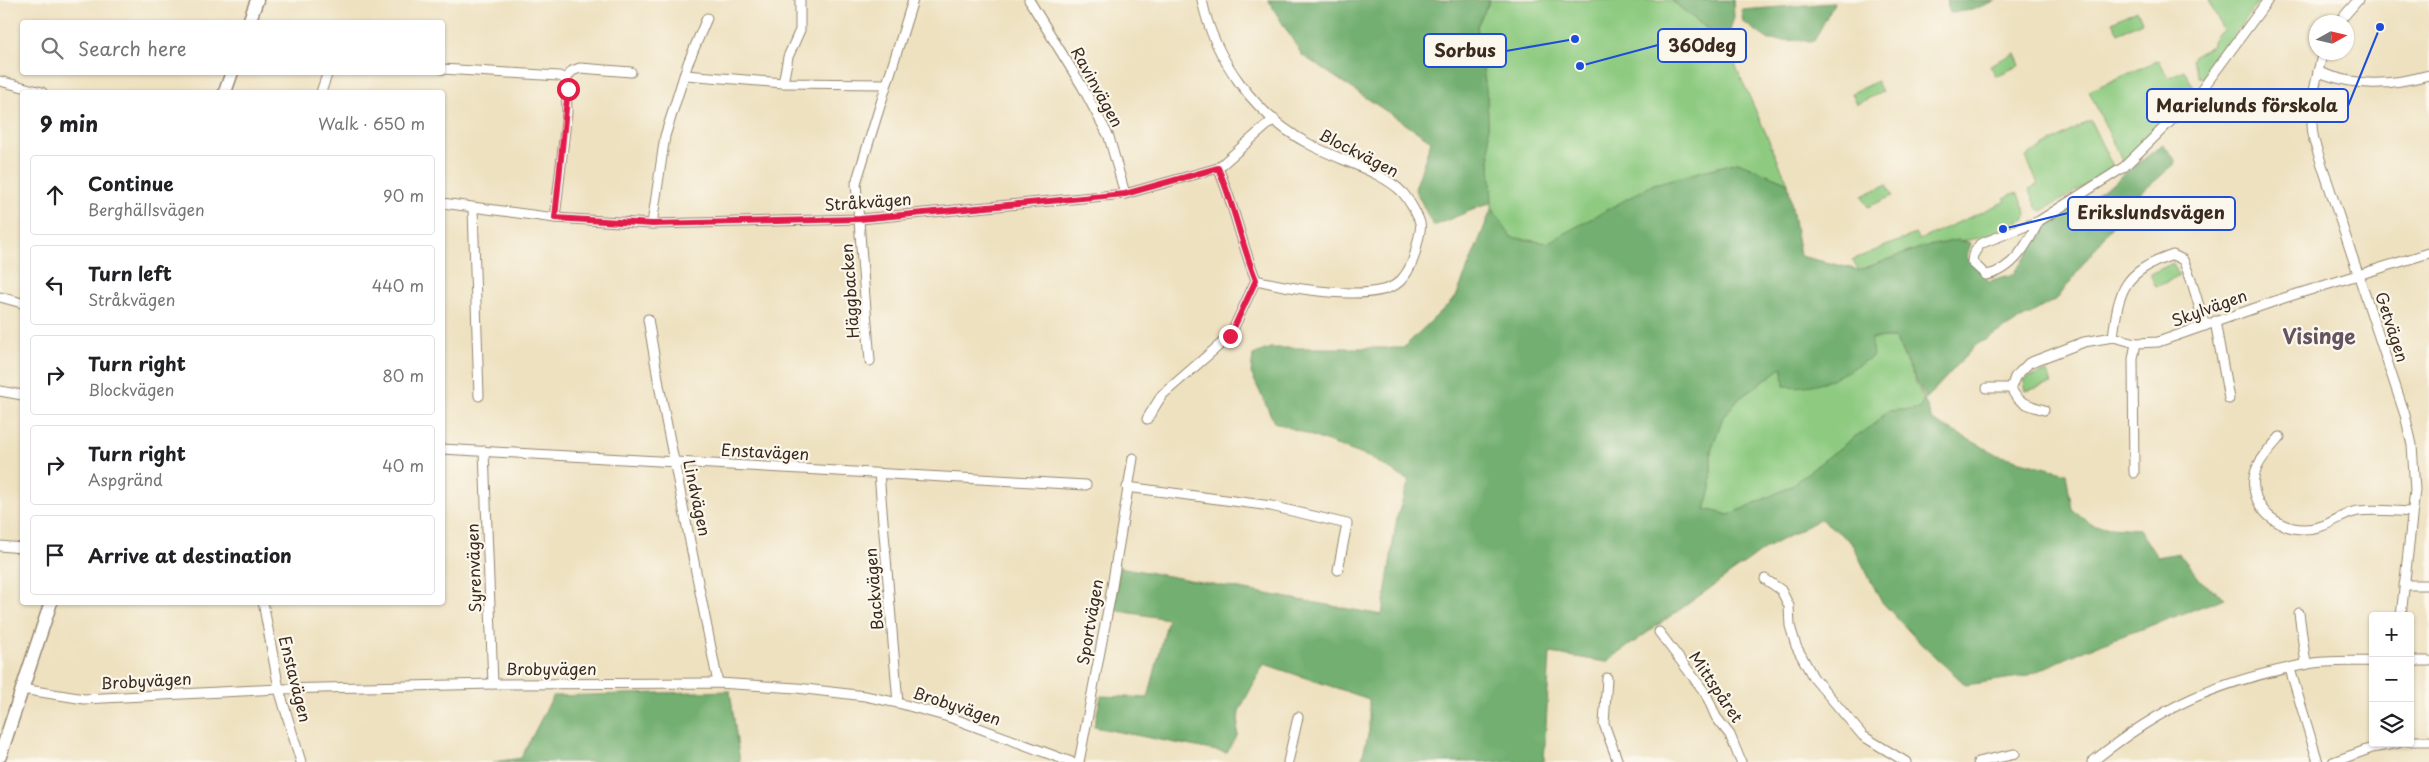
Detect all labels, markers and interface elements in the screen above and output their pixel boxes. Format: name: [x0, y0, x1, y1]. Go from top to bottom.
north arrow: [2309, 15, 2354, 60]
search box: [20, 20, 445, 75]
callout: 360deg: [1658, 29, 1746, 62]
text: 360deg: [1668, 31, 1736, 58]
icon: search: [38, 34, 66, 62]
text: Search here: [78, 34, 187, 62]
callout: Sorbus: [1424, 34, 1506, 67]
text: Sorbus: [1434, 36, 1496, 63]
street label: Ravinvägen: [1066, 42, 1130, 131]
route start: [557, 78, 580, 101]
callout: Marielunds förskola: [2147, 89, 2348, 122]
text: Marielunds förskola: [2156, 91, 2338, 118]
text: 9 min: [40, 107, 98, 139]
text: Walk · 650 m: [318, 111, 425, 135]
street label: Blockvägen: [1315, 122, 1403, 182]
text: Continue: [88, 169, 174, 197]
icon: ahead: [41, 181, 69, 209]
text: 90 m: [383, 183, 424, 207]
street label: Stråkvägen: [824, 186, 912, 216]
text: Berghällsvägen: [88, 197, 205, 221]
callout: Erikslundsvägen: [2068, 197, 2235, 230]
text: Erikslundsvägen: [2077, 198, 2225, 225]
street label: Häggbacken: [834, 243, 864, 339]
text: Turn left: [88, 259, 172, 287]
icon: left: [41, 271, 69, 299]
text: 440 m: [372, 273, 424, 297]
street label: Skylvägen: [2167, 282, 2250, 332]
text: Stråkvägen: [88, 287, 175, 311]
street label: Getvägen: [2370, 288, 2416, 365]
district label: Visinge: [2282, 319, 2356, 351]
route end: [1219, 325, 1242, 348]
text: Turn right: [88, 349, 186, 377]
icon: right: [41, 361, 69, 389]
text: 80 m: [382, 363, 424, 387]
text: Blockvägen: [88, 377, 174, 401]
street label: Enstavägen: [720, 437, 810, 465]
text: Turn right: [88, 439, 186, 467]
icon: right: [41, 451, 69, 479]
text: 40 m: [382, 453, 424, 477]
street label: Lindvägen: [678, 457, 718, 538]
text: Aspgränd: [88, 467, 163, 491]
street label: Syrenvägen: [459, 523, 487, 613]
icon: arrive: [41, 541, 69, 569]
text: Arrive at destination: [88, 541, 292, 569]
street label: Backvägen: [857, 547, 889, 631]
street label: Sportvägen: [1070, 577, 1108, 667]
map controls: [2369, 612, 2414, 747]
button: +: [2369, 612, 2414, 657]
street label: Enstavägen: [274, 633, 318, 725]
street label: Mittspåret: [1684, 646, 1750, 727]
street label: Brobyvägen: [505, 656, 597, 680]
button: −: [2369, 657, 2414, 702]
street label: Brobyvägen: [100, 666, 192, 694]
street label: Brobyvägen: [910, 680, 1004, 731]
button: layers: [2369, 702, 2414, 747]

